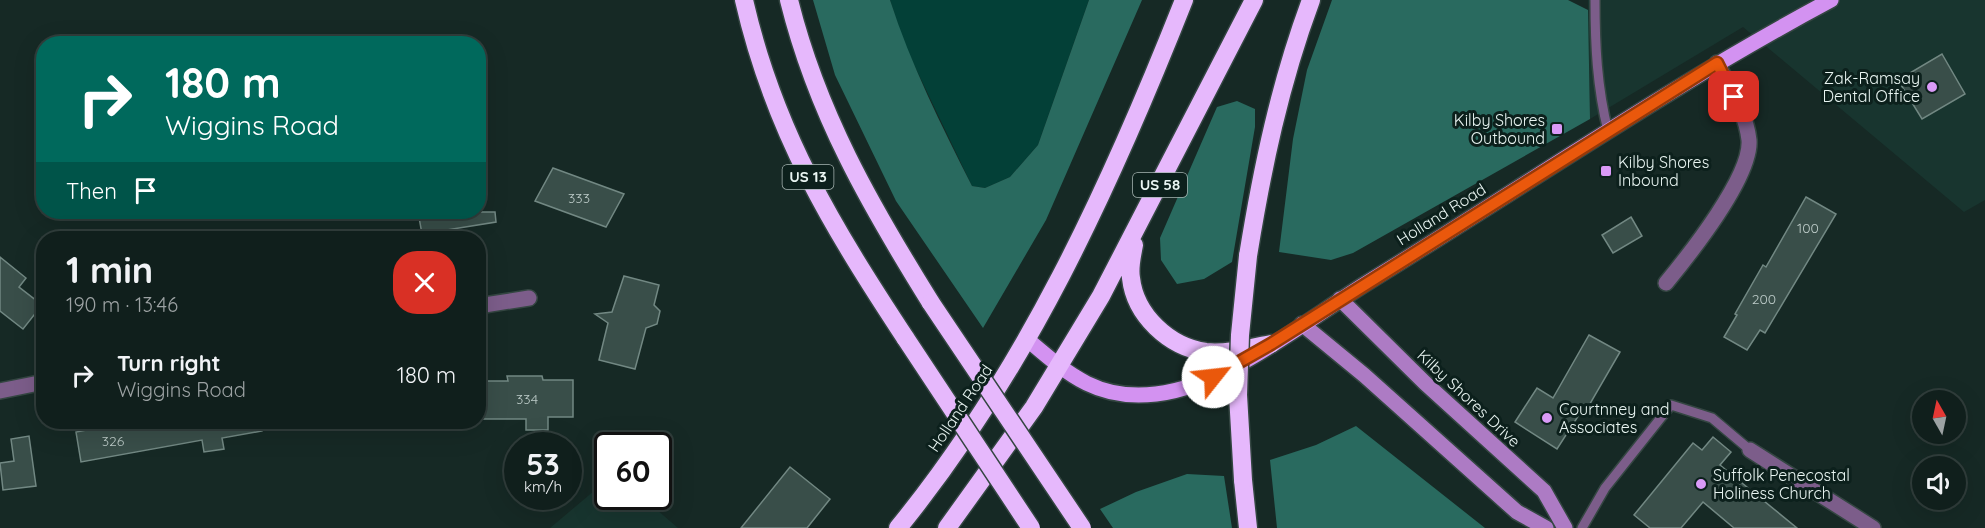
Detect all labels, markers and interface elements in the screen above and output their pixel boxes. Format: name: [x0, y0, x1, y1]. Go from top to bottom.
text: 180 m: [165, 56, 281, 109]
icon: right: [66, 60, 144, 138]
place label: Zak-Ramsay Dental Office: [1822, 68, 1920, 106]
pin: [1708, 71, 1759, 122]
icon: arrive: [1717, 80, 1750, 113]
marker: Zak-Ramsay Dental Office: [1925, 80, 1939, 94]
text: Wiggins Road: [165, 108, 339, 142]
place label: Kilby Shores Outbound: [1454, 110, 1545, 148]
marker: Kilby Shores Outbound: [1550, 122, 1564, 136]
place label: Kilby Shores Inbound: [1618, 152, 1709, 190]
marker: Kilby Shores Inbound: [1599, 164, 1613, 178]
road number: US 13: [782, 165, 834, 189]
road number: US 58: [1133, 173, 1187, 197]
icon: arrive: [129, 174, 162, 207]
text: Then: [66, 177, 117, 205]
street label: Holland Road: [1393, 179, 1489, 249]
house number: 333: [568, 189, 590, 207]
house number: 100: [1797, 219, 1819, 237]
text: 1 min: [66, 247, 153, 292]
button: close: [393, 251, 456, 314]
house number: 200: [1752, 290, 1776, 308]
text: 190 m · 13:46: [66, 292, 178, 317]
position arrow: [1181, 345, 1245, 409]
street label: Kilby Shores Drive: [1413, 345, 1525, 451]
text: Turn right: [117, 349, 221, 377]
icon: right: [66, 359, 99, 392]
street label: Holland Road: [923, 360, 997, 456]
text: 180 m: [397, 361, 456, 389]
text: Wiggins Road: [117, 377, 246, 402]
house number: 334: [516, 390, 538, 408]
north arrow: [1912, 390, 1966, 444]
map controls: [1912, 390, 1966, 510]
place label: Courtnney and Associates: [1559, 399, 1669, 437]
marker: Courtnney and Associates: [1540, 411, 1554, 425]
house number: 326: [102, 432, 125, 450]
speed limit sign: 60: [594, 432, 672, 510]
text: 53: [526, 445, 560, 483]
button: sound: [1912, 456, 1966, 510]
place label: Suffolk Penecostal Holiness Church: [1713, 465, 1850, 503]
text: km/h: [524, 477, 562, 496]
marker: Suffolk Penecostal Holiness Church: [1694, 477, 1708, 491]

